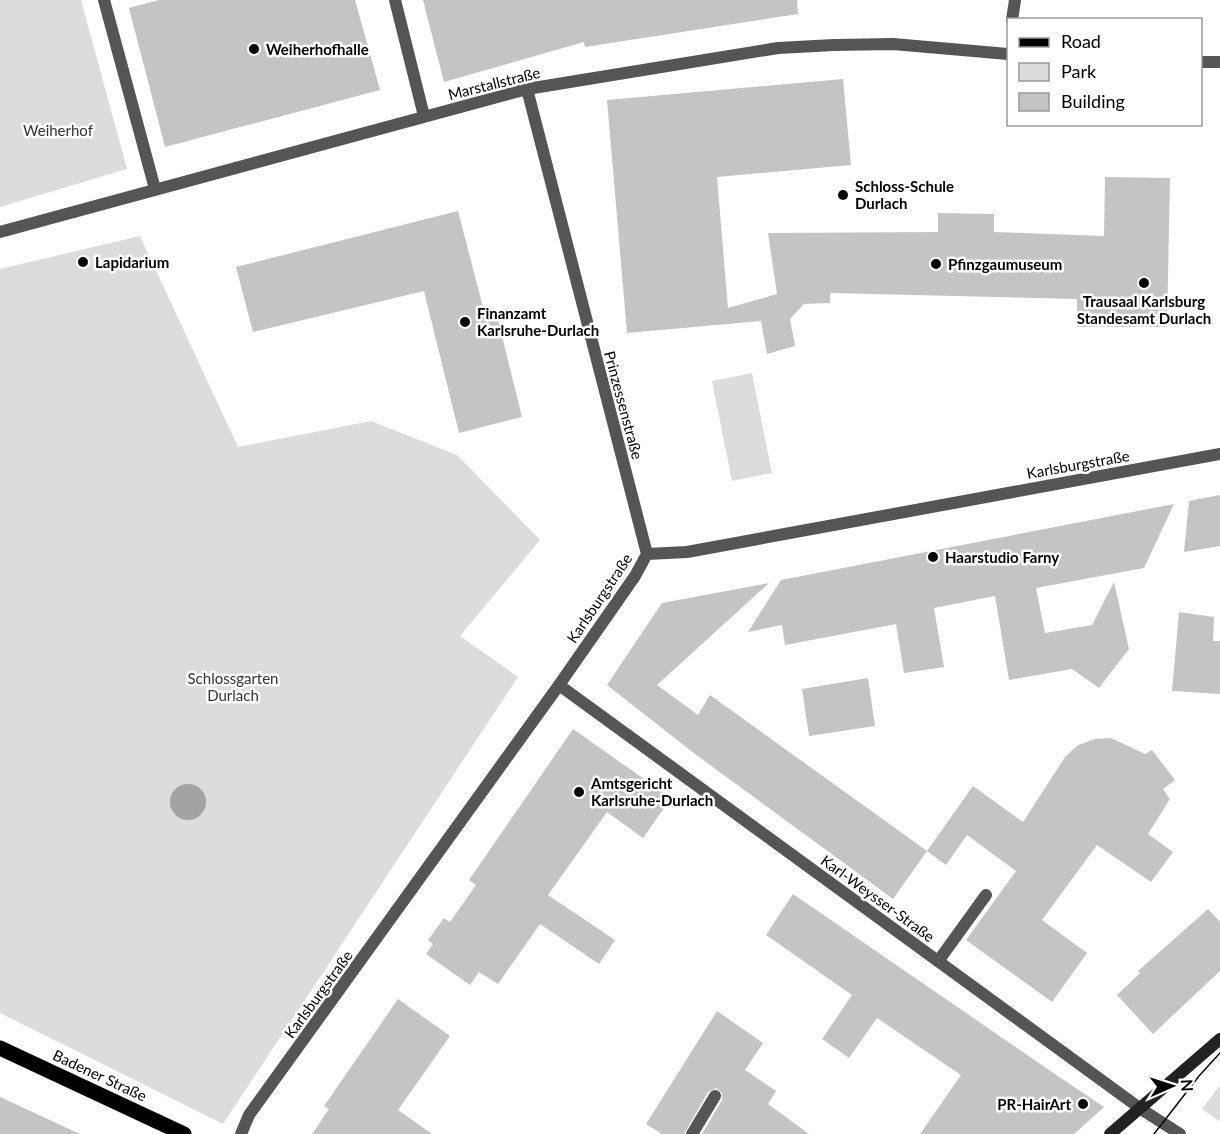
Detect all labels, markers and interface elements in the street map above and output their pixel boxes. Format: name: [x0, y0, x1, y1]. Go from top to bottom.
legend: [1007, 18, 1202, 126]
text: Road: [1061, 30, 1101, 52]
place label: Weiherhofhalle: [266, 40, 369, 58]
marker: Weiherhofhalle: [247, 42, 261, 56]
text: Park: [1061, 60, 1097, 82]
street label: Marstallstraße: [446, 63, 542, 103]
text: Building: [1061, 90, 1125, 112]
park label: Weiherhof: [23, 121, 94, 139]
place label: Schloss-Schule Durlach: [855, 177, 954, 212]
marker: Schloss-Schule Durlach: [836, 188, 850, 202]
place label: Lapidarium: [95, 253, 169, 271]
marker: Lapidarium: [76, 255, 90, 269]
place label: Pfinzgaumuseum: [948, 255, 1062, 273]
marker: Pfinzgaumuseum: [929, 257, 943, 271]
marker: Trausaal Karlsburg Standesamt Durlach: [1137, 276, 1151, 290]
place label: Trausaal Karlsburg Standesamt Durlach: [1077, 292, 1211, 327]
place label: Finanzamt Karlsruhe-Durlach: [477, 304, 599, 339]
marker: Finanzamt Karlsruhe-Durlach: [458, 315, 472, 329]
street label: Prinzessenstraße: [601, 349, 647, 461]
street label: Karlsburgstraße: [1025, 446, 1131, 482]
place label: Haarstudio Farny: [945, 548, 1059, 566]
street label: Karlsburgstraße: [562, 550, 636, 646]
marker: Haarstudio Farny: [926, 550, 940, 564]
park label: Schlossgarten Durlach: [188, 669, 278, 704]
place label: Amtsgericht Karlsruhe-Durlach: [590, 774, 713, 809]
marker: Amtsgericht Karlsruhe-Durlach: [572, 785, 586, 799]
street label: Karl-Weysser-Straße: [818, 851, 938, 945]
street label: Karlsburgstraße: [280, 947, 356, 1041]
street label: Badener Straße: [50, 1045, 150, 1105]
north arrow: [1142, 1056, 1202, 1116]
text: N: [1178, 1079, 1197, 1092]
place label: PR-HairArt: [997, 1095, 1071, 1113]
marker: PR-HairArt: [1076, 1097, 1090, 1111]

